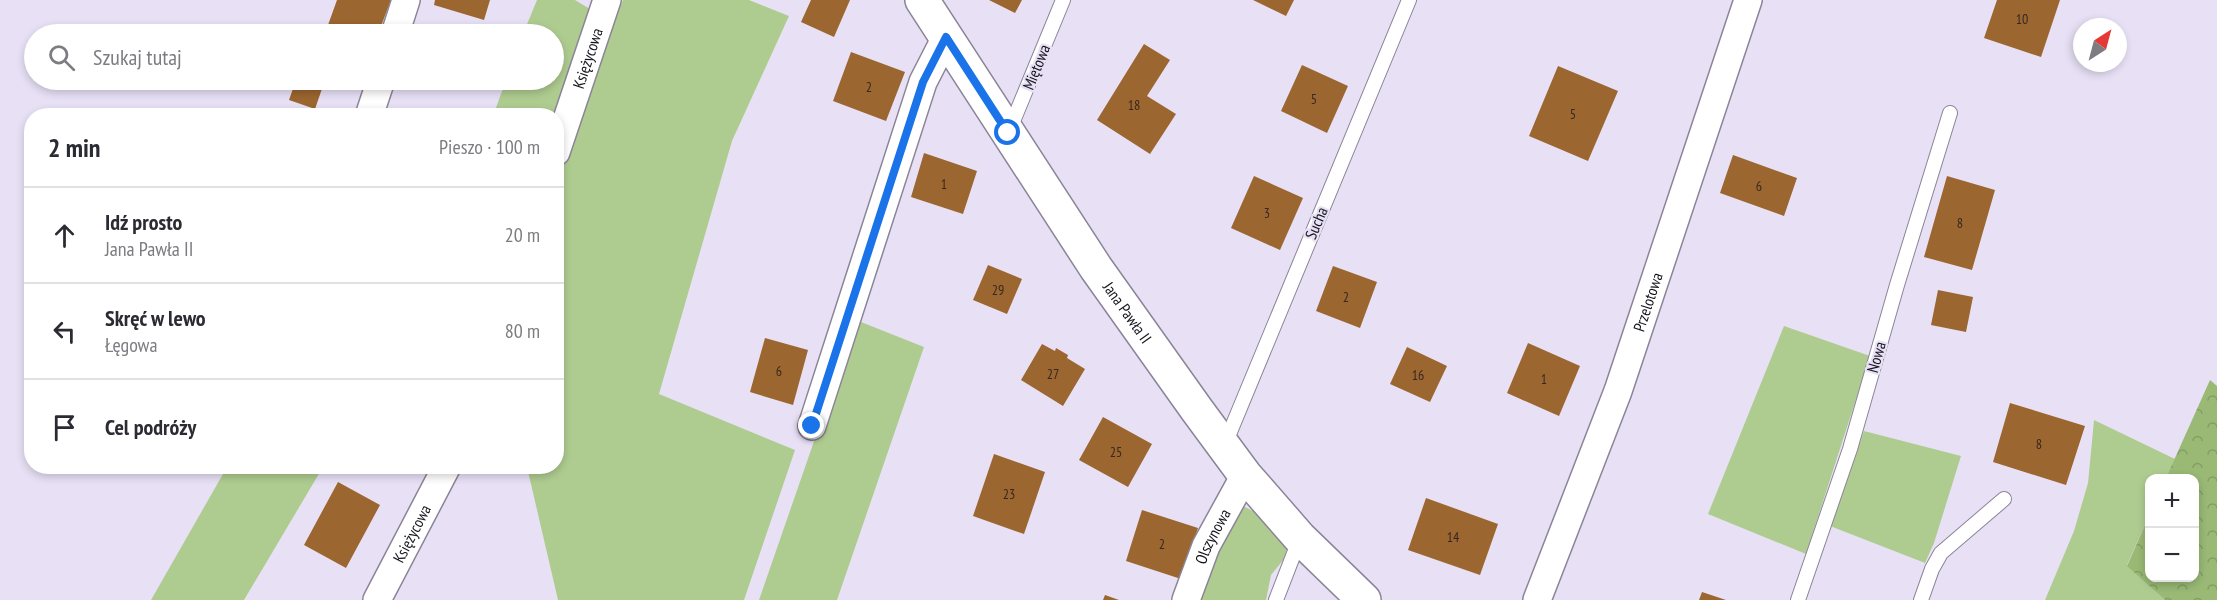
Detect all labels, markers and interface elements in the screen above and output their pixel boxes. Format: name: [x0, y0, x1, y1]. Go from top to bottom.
house number: 10: [2016, 10, 2028, 28]
north arrow: [2073, 18, 2127, 72]
search box: [24, 24, 564, 90]
street label: Księżycowa: [568, 25, 607, 91]
icon: search: [45, 41, 78, 74]
street label: Miętowa: [1018, 41, 1054, 93]
text: Szukaj tutaj: [93, 43, 182, 71]
house number: 2: [866, 78, 872, 96]
house number: 5: [1311, 90, 1317, 108]
house number: 18: [1128, 96, 1140, 114]
house number: 5: [1570, 105, 1576, 123]
route start: [994, 119, 1020, 145]
text: 2 min: [48, 131, 101, 164]
text: Pieszo · 100 m: [439, 134, 540, 160]
house number: 1: [941, 175, 947, 193]
house number: 6: [1756, 177, 1762, 195]
house number: 3: [1264, 204, 1270, 222]
street label: Sucha: [1300, 204, 1332, 242]
text: Idź prosto: [105, 208, 182, 236]
house number: 8: [1957, 214, 1963, 232]
icon: ahead: [48, 219, 81, 252]
text: 20 m: [505, 222, 540, 248]
text: Jana Pawła II: [105, 236, 193, 262]
street label: Przelotowa: [1629, 270, 1667, 334]
street label: Jana Pawła II: [1098, 277, 1156, 347]
house number: 29: [992, 281, 1004, 299]
house number: 2: [1343, 288, 1349, 306]
text: Skręć w lewo: [105, 304, 206, 332]
icon: left: [48, 315, 81, 348]
text: 80 m: [505, 318, 540, 344]
text: Łęgowa: [105, 332, 157, 358]
street label: Nowa: [1862, 339, 1890, 375]
house number: 6: [776, 362, 782, 380]
house number: 27: [1047, 365, 1059, 383]
house number: 16: [1412, 366, 1424, 384]
house number: 1: [1541, 370, 1547, 388]
icon: arrive: [48, 411, 81, 444]
route end: [798, 412, 824, 438]
text: Cel podróży: [105, 413, 196, 441]
house number: 8: [2036, 435, 2042, 453]
house number: 25: [1110, 443, 1122, 461]
map controls: [2145, 474, 2199, 582]
button: +: [2145, 474, 2199, 528]
house number: 23: [1003, 485, 1015, 503]
street label: Księżycowa: [388, 501, 435, 566]
street label: Olszynowa: [1190, 505, 1235, 567]
house number: 14: [1447, 528, 1460, 546]
button: −: [2145, 528, 2199, 582]
house number: 2: [1159, 535, 1165, 553]

